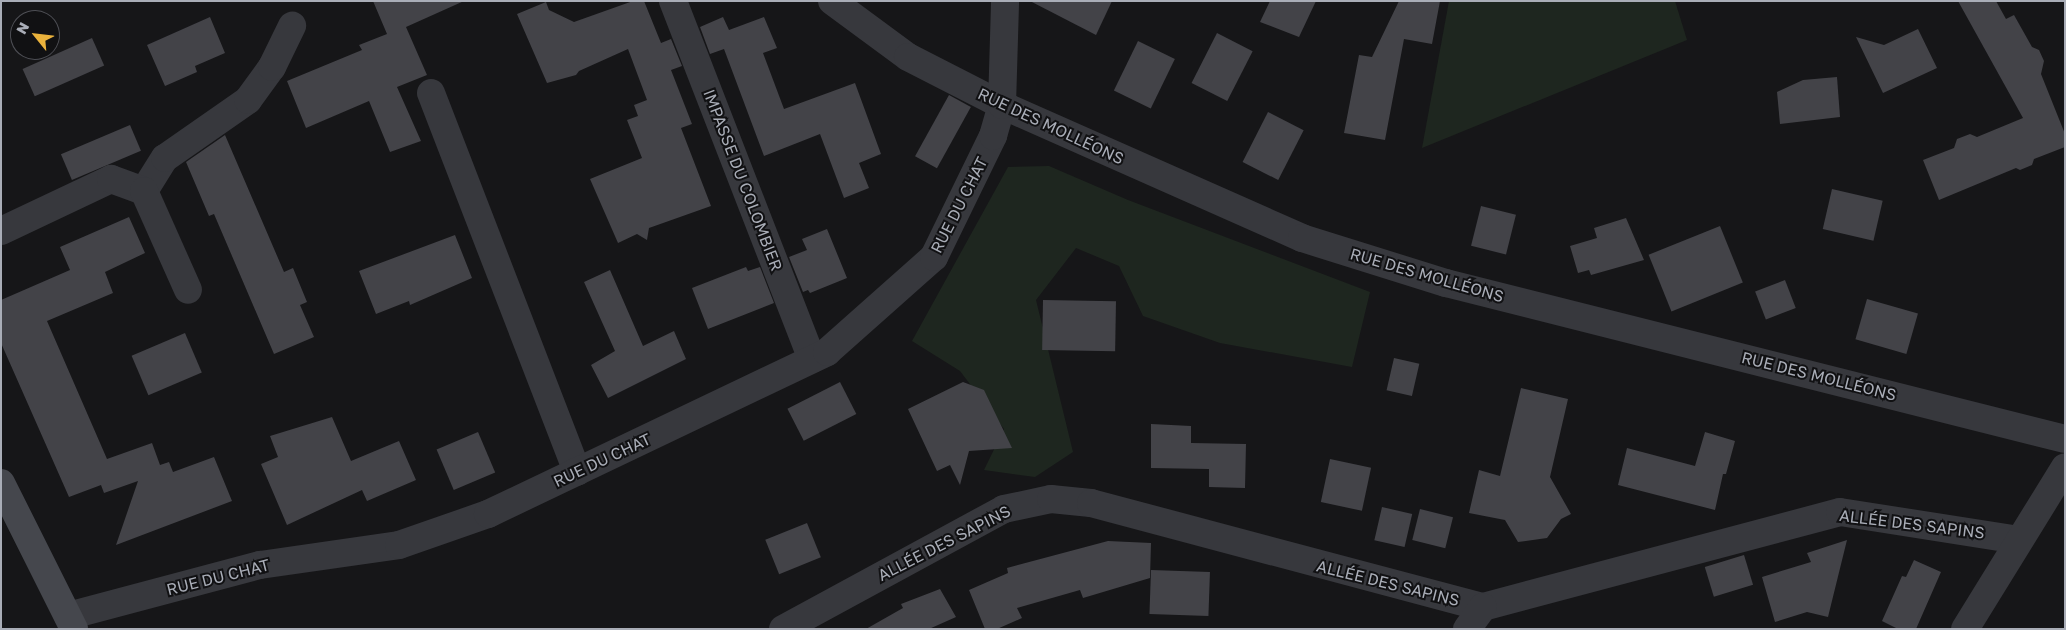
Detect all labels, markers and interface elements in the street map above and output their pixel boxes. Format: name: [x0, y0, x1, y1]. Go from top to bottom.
north arrow: [10, 10, 60, 60]
text: N: [12, 19, 32, 37]
street label: RUE DES MOLLÉONS: [975, 84, 1127, 168]
street label: IMPASSE DU COLOMBIER: [699, 87, 787, 273]
street label: RUE DU CHAT: [927, 154, 991, 256]
street label: RUE DES MOLLÉONS: [1348, 244, 1506, 306]
street label: RUE DES MOLLÉONS: [1739, 347, 1899, 405]
street label: RUE DU CHAT: [550, 429, 654, 491]
street label: ALLÉE DES SAPINS: [874, 501, 1014, 585]
street label: ALLÉE DES SAPINS: [1838, 506, 1986, 542]
street label: RUE DU CHAT: [165, 555, 271, 599]
street label: ALLÉE DES SAPINS: [1315, 556, 1461, 610]

